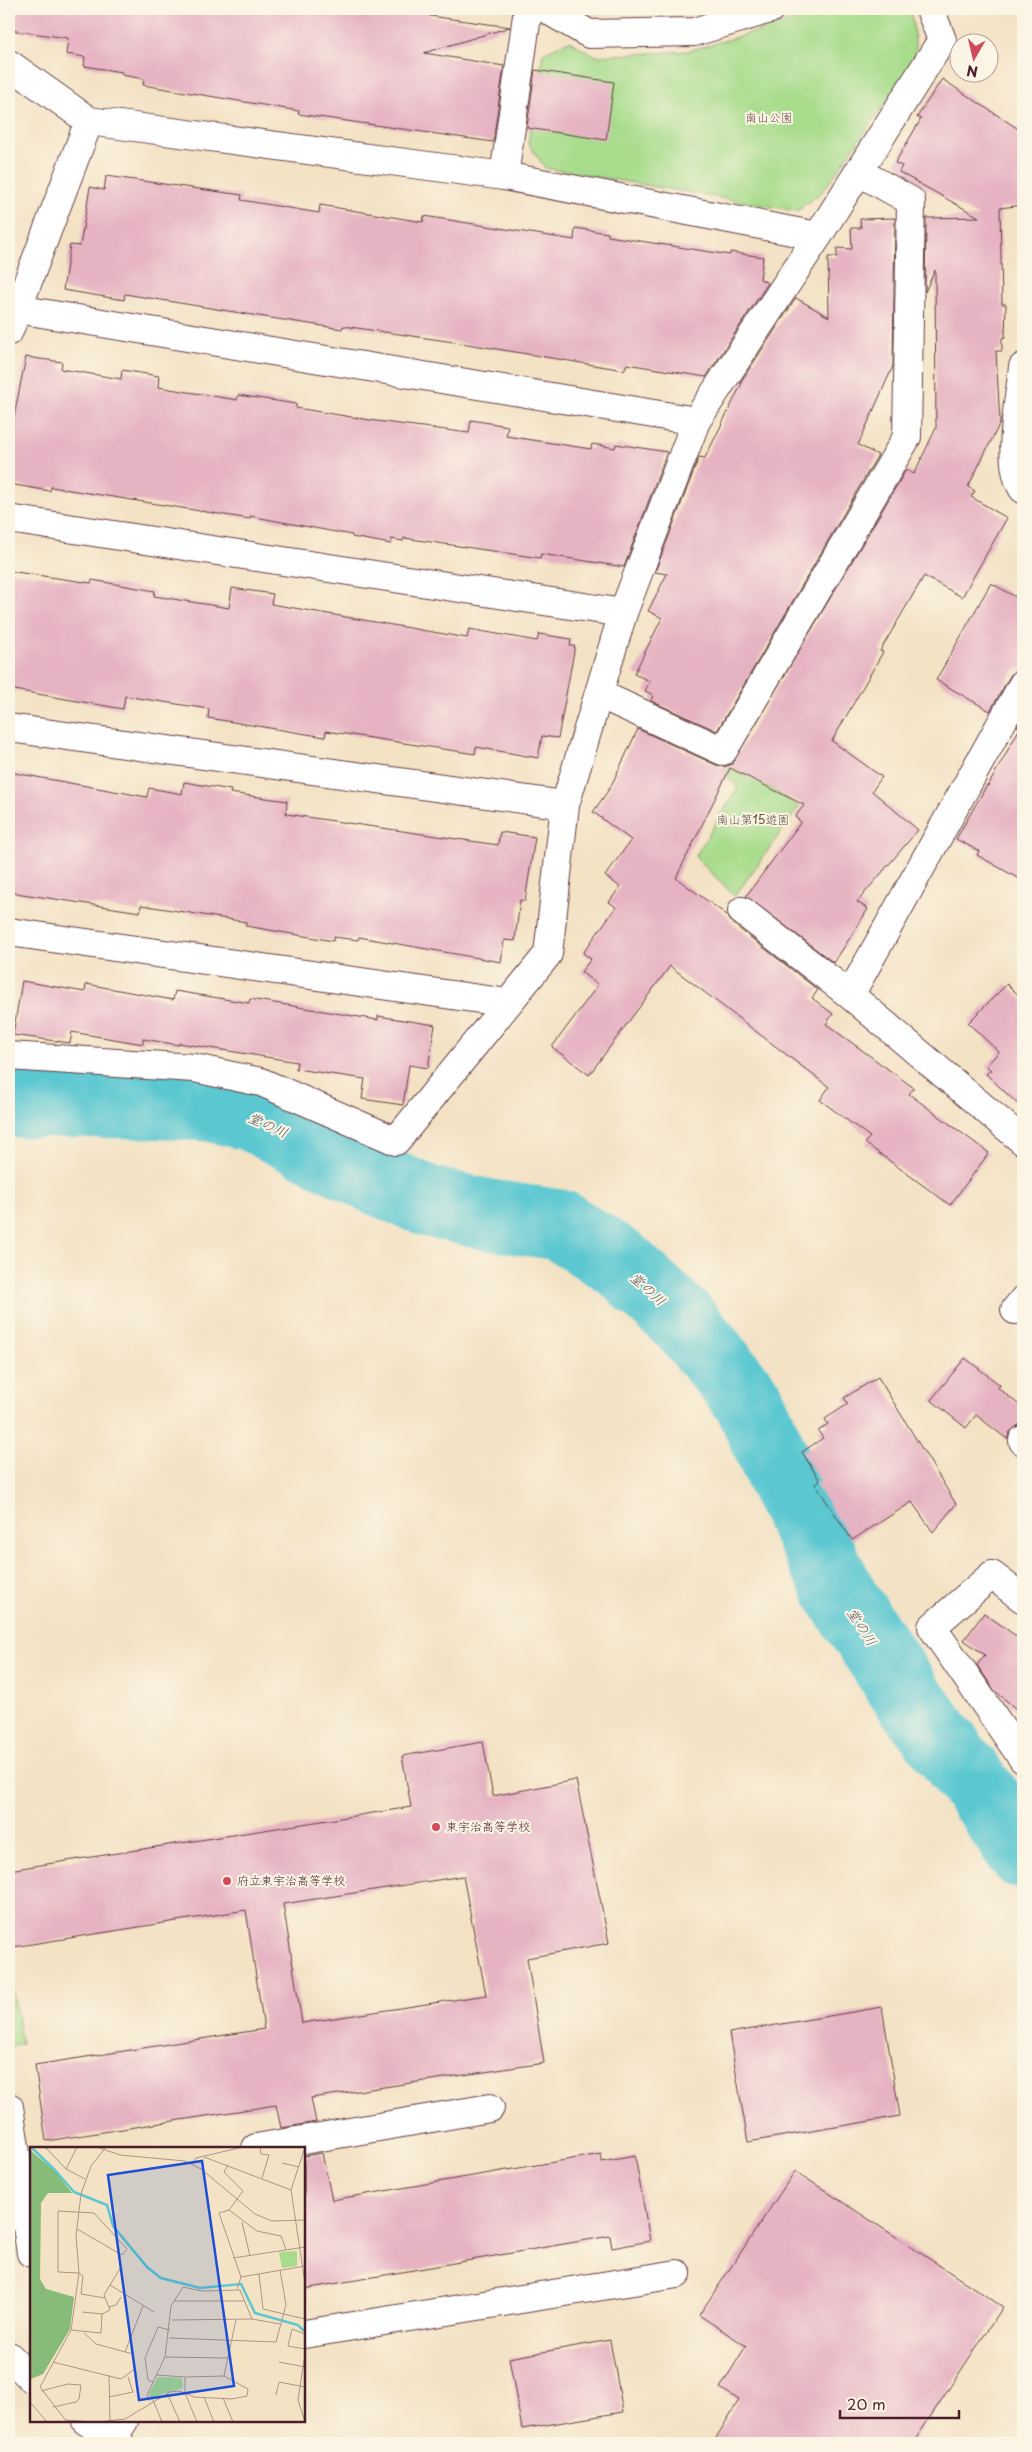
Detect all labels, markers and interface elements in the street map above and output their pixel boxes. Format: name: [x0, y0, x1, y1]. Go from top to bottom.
north arrow: [950, 32, 1000, 82]
text: N: [965, 60, 979, 83]
park label: 南山公園: [745, 108, 793, 126]
park label: 南山第15遊園: [716, 810, 790, 828]
water label: 堂の川: [245, 1106, 292, 1143]
water label: 堂の川: [626, 1267, 671, 1310]
water label: 堂の川: [842, 1603, 883, 1650]
place label: 東宇治高等学校: [446, 1817, 530, 1835]
marker: 東宇治高等学校: [430, 1821, 442, 1833]
place label: 府立東宇治高等学校: [237, 1871, 345, 1889]
marker: 府立東宇治高等学校: [221, 1875, 233, 1887]
inset map: [30, 2147, 305, 2422]
scale bar: [840, 2387, 958, 2419]
text: 20 m: [847, 2392, 886, 2415]

